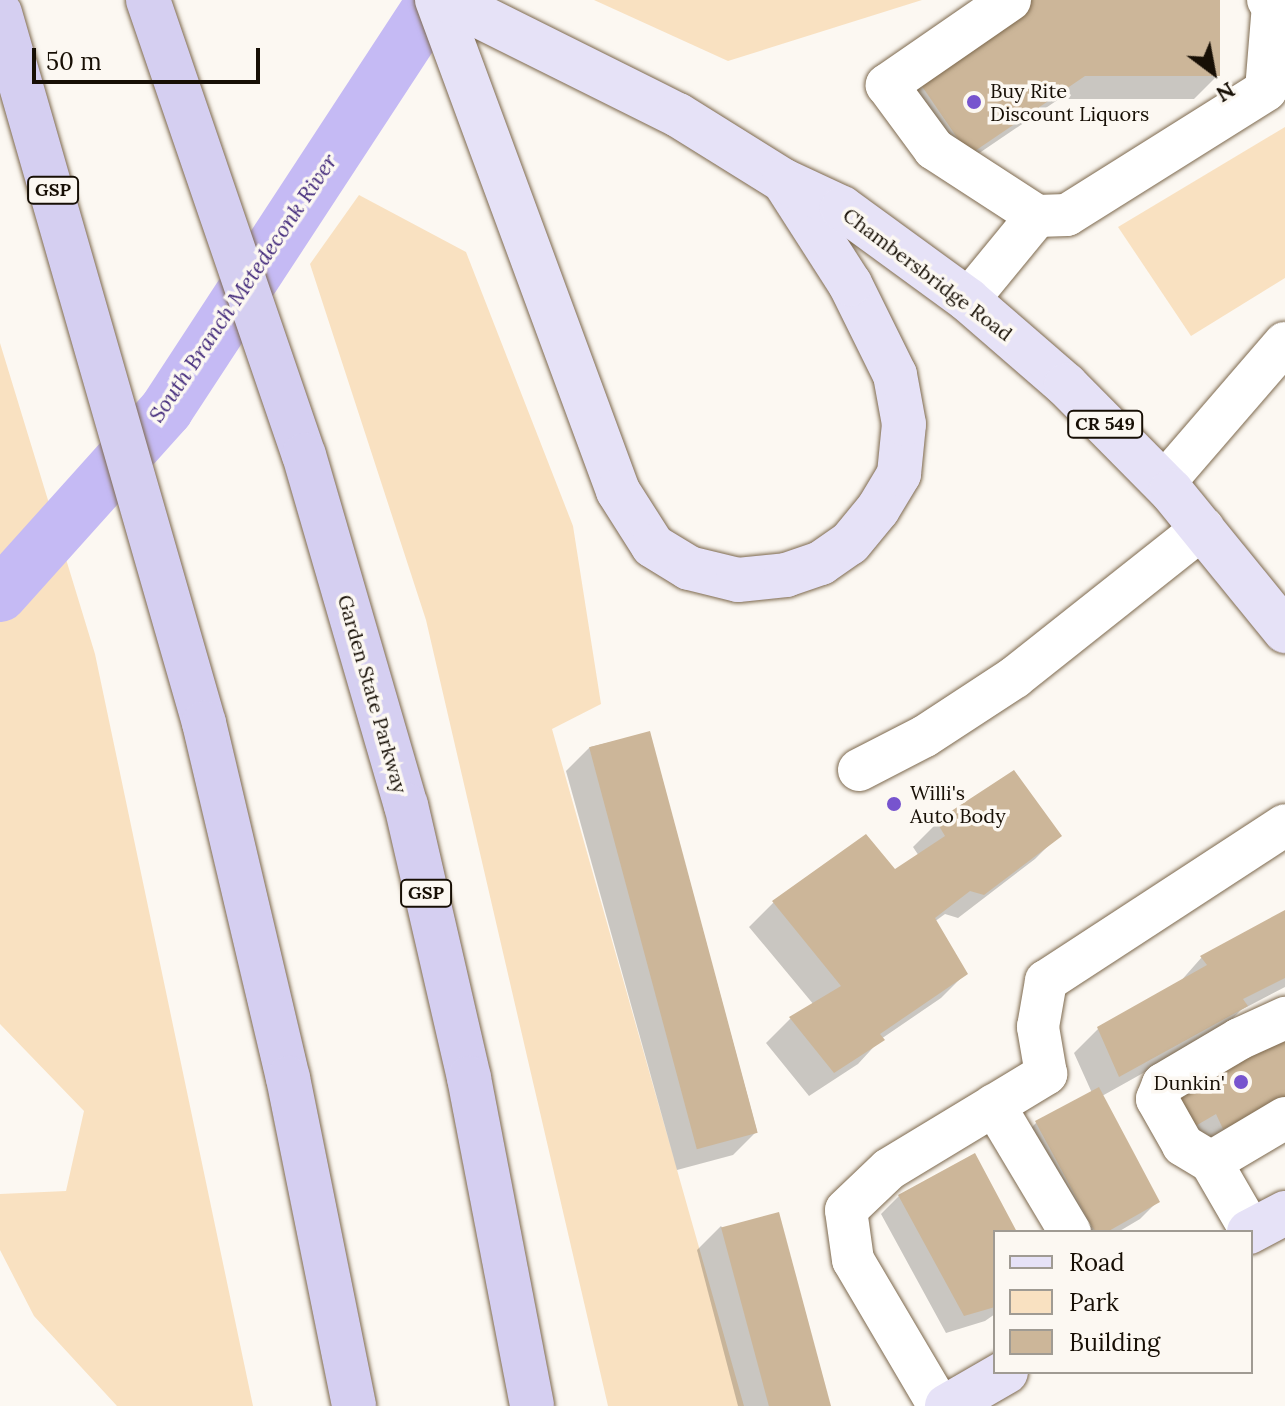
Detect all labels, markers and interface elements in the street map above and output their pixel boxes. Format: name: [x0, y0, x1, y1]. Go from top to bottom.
scale bar: [36, 32, 264, 82]
north arrow: [1173, 32, 1253, 112]
text: 50 m: [46, 46, 102, 77]
text: N: [1211, 76, 1240, 109]
place label: Buy Rite Discount Liquors: [990, 78, 1149, 125]
marker: Buy Rite Discount Liquors: [965, 93, 983, 111]
water label: South Branch Metedeconk River: [143, 149, 343, 427]
road number: GSP: [27, 176, 79, 204]
street label: Chambersbridge Road: [839, 202, 1017, 346]
road number: CR 549: [1067, 410, 1143, 438]
street label: Garden State Parkway: [333, 592, 413, 796]
place label: Willi's Auto Body: [910, 780, 1006, 827]
marker: Willi's Auto Body: [885, 795, 903, 813]
road number: GSP: [400, 879, 452, 907]
place label: Dunkin': [1154, 1070, 1225, 1094]
marker: Dunkin': [1232, 1073, 1250, 1091]
legend: [993, 1230, 1253, 1374]
text: Road: [1069, 1247, 1125, 1278]
text: Park: [1069, 1287, 1119, 1318]
text: Building: [1069, 1327, 1160, 1358]

